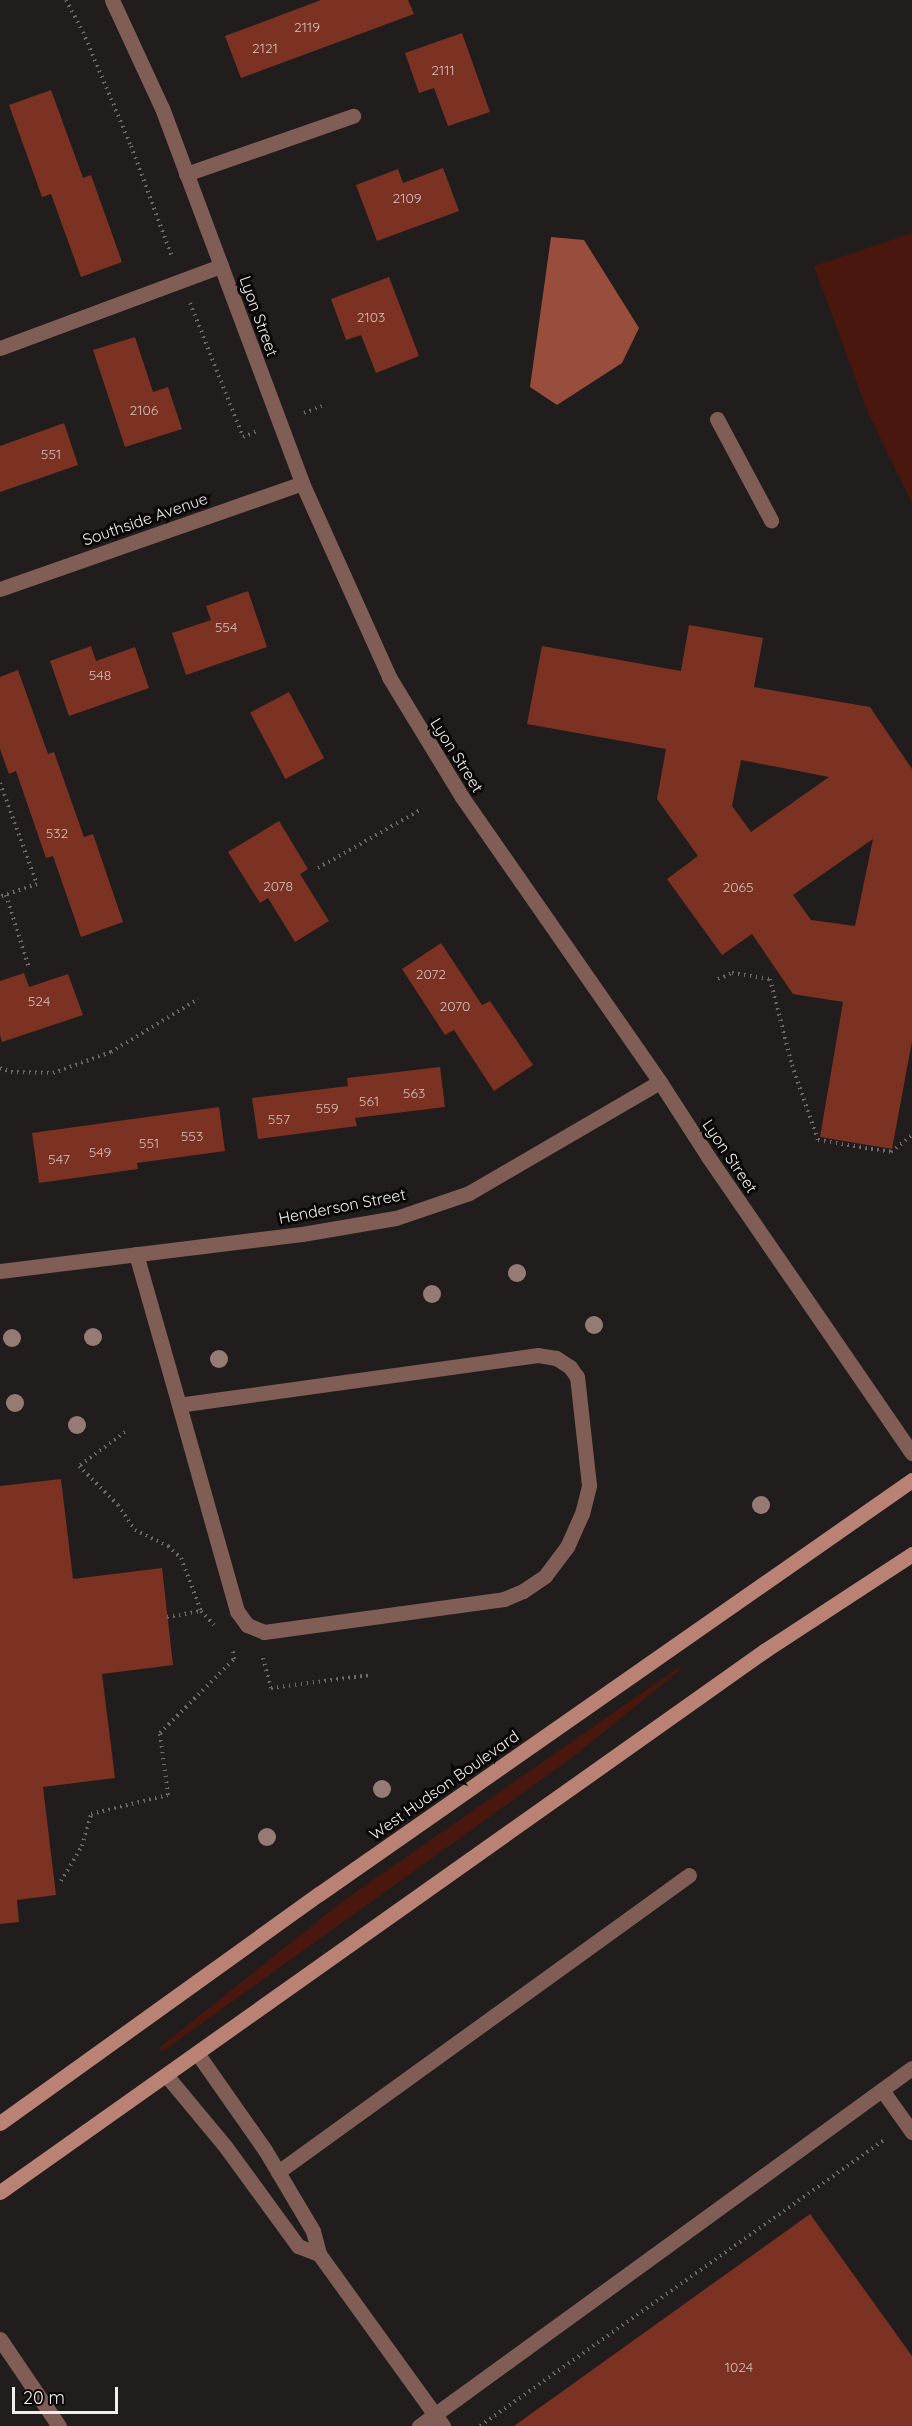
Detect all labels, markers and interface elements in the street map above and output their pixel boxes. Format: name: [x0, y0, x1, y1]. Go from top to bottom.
house number: 2119: [294, 19, 320, 35]
house number: 2121: [252, 40, 278, 56]
house number: 2111: [431, 62, 455, 78]
house number: 2109: [392, 190, 422, 206]
street label: Lyon Street: [236, 273, 282, 359]
house number: 2103: [357, 309, 385, 325]
house number: 2106: [130, 402, 158, 418]
house number: 551: [41, 446, 61, 462]
street label: Southside Avenue: [80, 489, 210, 549]
house number: 554: [215, 619, 237, 635]
house number: 548: [89, 667, 111, 683]
street label: Lyon Street: [427, 714, 487, 796]
house number: 532: [46, 825, 68, 841]
house number: 2078: [263, 878, 293, 894]
house number: 2065: [722, 879, 754, 895]
house number: 2072: [416, 966, 446, 982]
house number: 524: [28, 993, 50, 1009]
house number: 2070: [440, 998, 470, 1014]
house number: 563: [403, 1085, 425, 1101]
house number: 561: [359, 1093, 379, 1109]
house number: 559: [315, 1100, 339, 1116]
house number: 557: [268, 1111, 290, 1127]
street label: Lyon Street: [699, 1116, 761, 1196]
house number: 553: [181, 1128, 203, 1144]
house number: 551: [139, 1135, 159, 1151]
house number: 549: [89, 1144, 111, 1160]
house number: 547: [48, 1151, 70, 1167]
street label: Henderson Street: [277, 1184, 407, 1228]
street label: West Hudson Boulevard: [366, 1726, 522, 1844]
house number: 1024: [725, 2359, 753, 2375]
scale bar: [15, 2375, 122, 2413]
text: 20 m: [23, 2386, 65, 2409]

